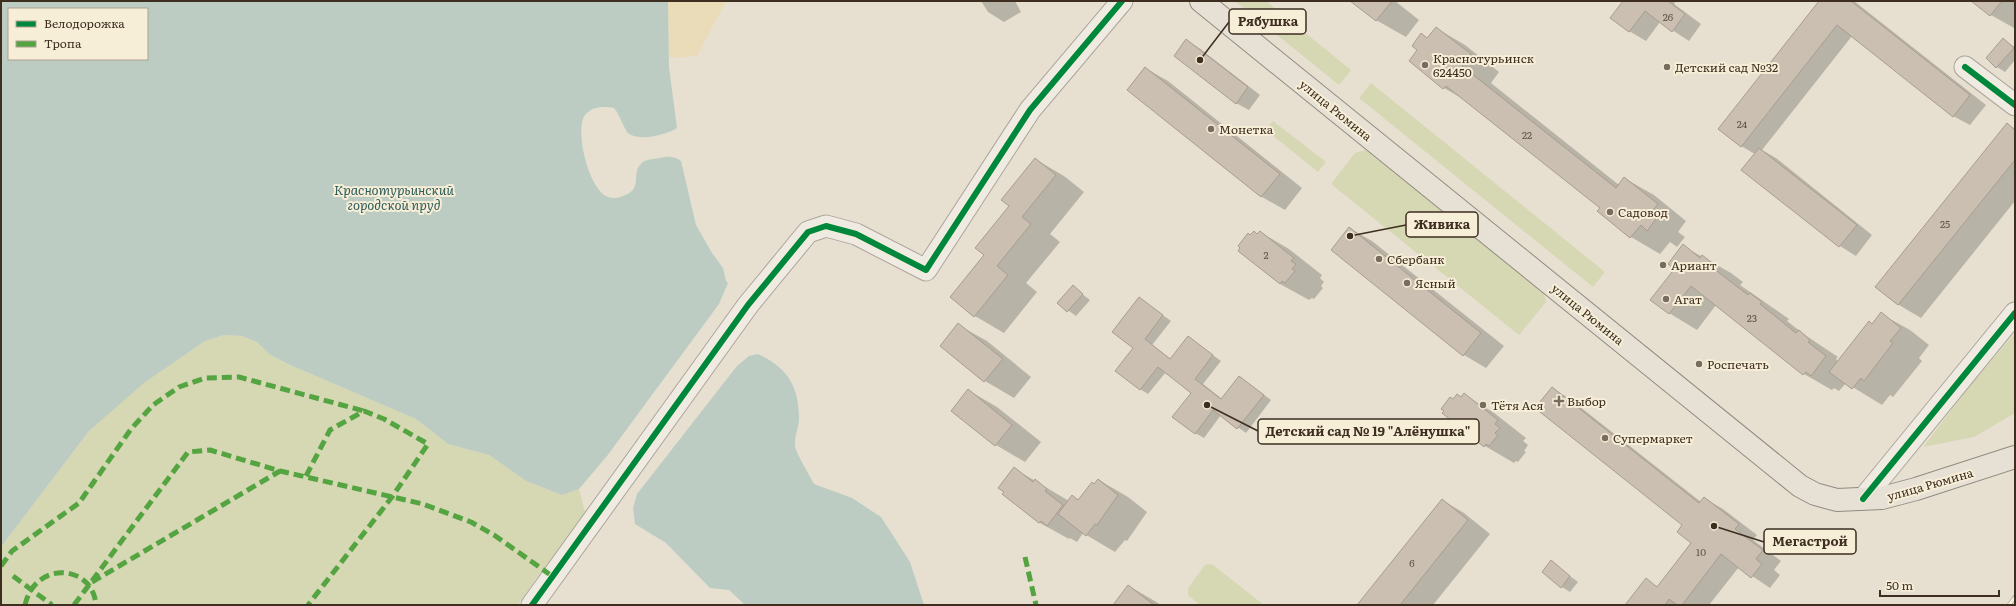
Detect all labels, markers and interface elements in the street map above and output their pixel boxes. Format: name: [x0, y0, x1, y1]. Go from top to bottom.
legend: [8, 8, 148, 60]
callout: Рябушка: [1229, 9, 1306, 34]
house number: 26: [1663, 9, 1674, 24]
text: Рябушка: [1238, 11, 1299, 30]
text: Велодорожка: [44, 14, 125, 32]
text: Тропа: [44, 34, 82, 52]
place label: Краснотурьинск 624450: [1433, 49, 1534, 81]
place label: Детский сад №32: [1675, 58, 1778, 76]
marker: Краснотурьинск 624450: [1420, 60, 1430, 70]
marker: Детский сад №32: [1662, 62, 1672, 72]
street label: улица Рюмина: [1296, 75, 1377, 145]
house number: 24: [1737, 116, 1748, 131]
place label: Монетка: [1219, 120, 1274, 138]
marker: Монетка: [1206, 124, 1216, 134]
house number: 22: [1522, 127, 1532, 142]
water label: Краснотурьинский городской пруд: [334, 180, 454, 214]
place label: Садовод: [1618, 203, 1668, 221]
marker: Садовод: [1605, 207, 1615, 217]
callout: Живика: [1406, 212, 1478, 237]
text: Живика: [1414, 214, 1471, 233]
house number: 25: [1940, 216, 1950, 231]
house number: 2: [1263, 247, 1269, 262]
place label: Сбербанк: [1387, 250, 1444, 268]
marker: Сбербанк: [1374, 254, 1384, 264]
place label: Ариант: [1671, 256, 1717, 274]
marker: Ариант: [1658, 260, 1668, 270]
place label: Ясный: [1415, 274, 1456, 292]
marker: Ясный: [1402, 278, 1412, 288]
street label: улица Рюмина: [1548, 279, 1629, 349]
place label: Агат: [1674, 290, 1702, 308]
marker: Агат: [1661, 294, 1671, 304]
house number: 23: [1747, 310, 1757, 325]
place label: Роспечать: [1707, 355, 1769, 373]
marker: Роспечать: [1694, 359, 1704, 369]
place label: Выбор: [1567, 392, 1606, 410]
place label: Тётя Ася: [1491, 396, 1544, 414]
marker: Выбор: [1554, 396, 1564, 406]
marker: Тётя Ася: [1478, 400, 1488, 410]
callout: Детский сад № 19 "Алёнушка": [1258, 419, 1479, 444]
text: Детский сад № 19 "Алёнушка": [1266, 421, 1470, 440]
place label: Супермаркет: [1613, 429, 1693, 447]
marker: Супермаркет: [1600, 433, 1610, 443]
street label: улица Рюмина: [1885, 463, 1976, 505]
callout: Мегастрой: [1764, 529, 1856, 554]
text: Мегастрой: [1772, 531, 1848, 550]
house number: 10: [1696, 544, 1706, 559]
house number: 6: [1409, 555, 1415, 570]
scale bar: [1880, 572, 1999, 598]
text: 50 m: [1886, 576, 1913, 594]

